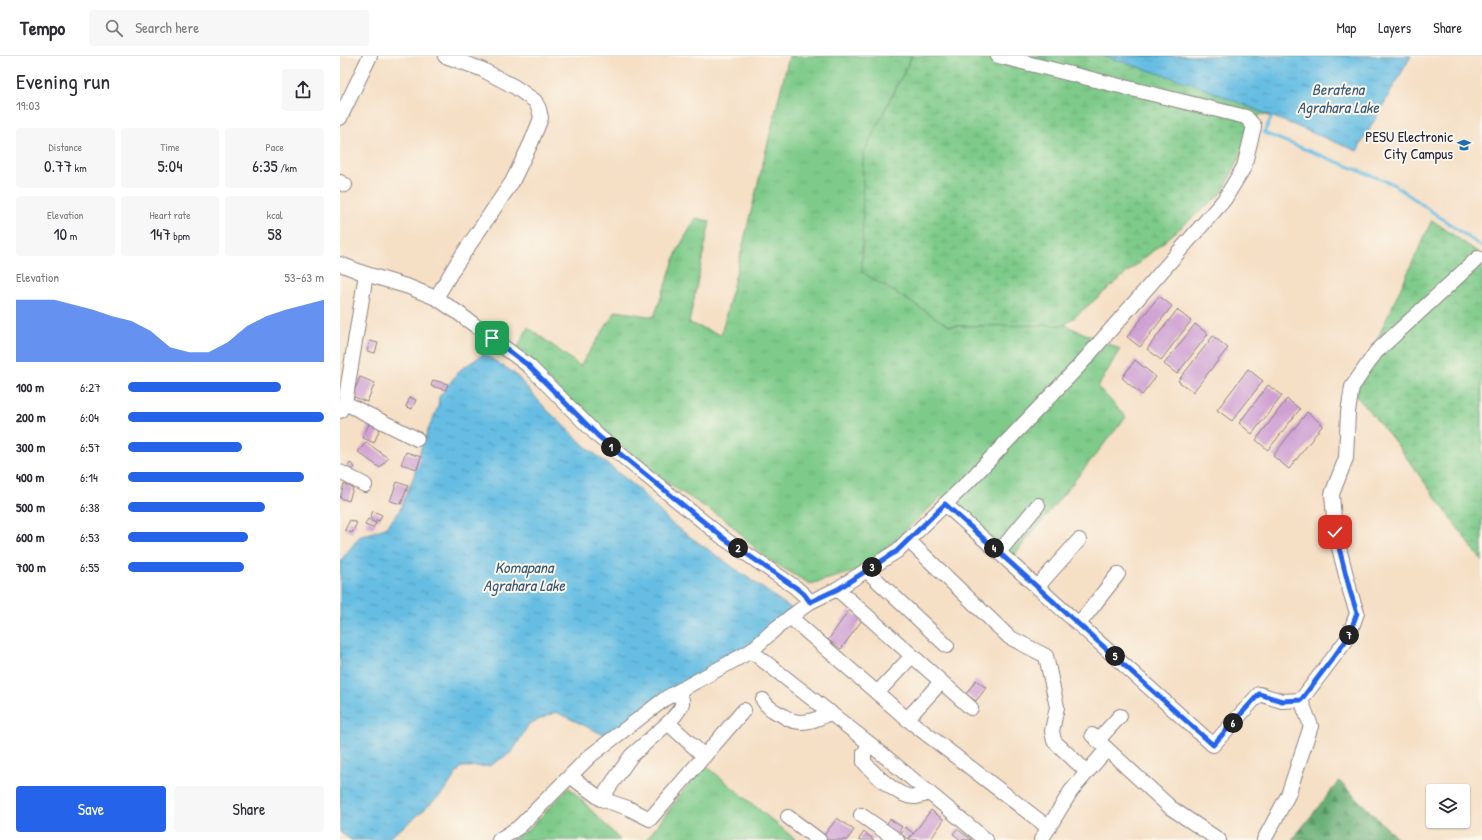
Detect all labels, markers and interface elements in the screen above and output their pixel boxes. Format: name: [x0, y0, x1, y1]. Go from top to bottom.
search box: [89, 10, 369, 46]
text: Tempo: [20, 15, 65, 41]
icon: search: [103, 17, 125, 39]
text: Search here: [135, 17, 199, 38]
text: Map: [1336, 18, 1356, 37]
text: Layers: [1378, 18, 1411, 37]
text: Share: [1433, 18, 1462, 37]
text: Evening run: [16, 66, 110, 96]
button: share: [282, 69, 324, 111]
water label: Beratena Agrahara Lake: [1297, 78, 1379, 118]
text: 19:03: [16, 96, 40, 114]
place label: PESU Electronic City Campus: [1365, 126, 1453, 164]
school or university icon: PESU Electronic City Campus: [1456, 137, 1472, 153]
text: Distance: [49, 140, 82, 154]
text: Time: [160, 140, 180, 154]
text: Pace: [266, 140, 284, 154]
text: 0.77: [44, 154, 72, 177]
text: 5:04: [157, 154, 183, 177]
text: 6:35: [252, 154, 278, 177]
text: km: [72, 161, 87, 175]
text: /km: [278, 161, 297, 175]
text: Elevation: [47, 208, 84, 222]
text: Heart rate: [149, 208, 191, 222]
text: kcal: [267, 208, 283, 222]
text: 10: [53, 222, 67, 245]
text: 147: [150, 222, 171, 245]
text: 58: [267, 222, 282, 245]
text: m: [67, 229, 77, 243]
text: bpm: [171, 229, 190, 243]
text: Elevation: [16, 268, 59, 286]
text: 53–63 m: [284, 268, 324, 286]
pin: [475, 321, 509, 355]
icon: arrive: [481, 327, 503, 349]
text: 100 m: [16, 378, 44, 396]
text: 6:27: [80, 378, 101, 396]
text: 200 m: [16, 408, 46, 426]
text: 6:04: [80, 408, 99, 426]
pin: 1: [601, 437, 621, 457]
text: 300 m: [16, 438, 45, 456]
text: 6:57: [80, 438, 100, 456]
text: 1: [609, 440, 613, 454]
text: 400 m: [16, 468, 44, 486]
text: 6:14: [80, 468, 98, 486]
text: 500 m: [16, 498, 45, 516]
text: 6:38: [80, 498, 100, 516]
pin: [1318, 515, 1352, 549]
icon: check: [1324, 521, 1346, 543]
text: 600 m: [16, 528, 45, 546]
text: 6:53: [80, 528, 100, 546]
pin: 2: [728, 538, 748, 558]
pin: 4: [984, 538, 1004, 558]
text: 2: [735, 541, 741, 555]
text: 4: [992, 541, 996, 555]
water label: Komapana Agrahara Lake: [483, 556, 565, 596]
pin: 3: [862, 557, 882, 577]
text: 700 m: [16, 558, 46, 576]
text: 6:55: [80, 558, 99, 576]
text: 3: [870, 560, 874, 574]
pin: 7: [1339, 625, 1359, 645]
text: 7: [1346, 628, 1352, 642]
pin: 5: [1105, 646, 1125, 666]
text: 5: [1113, 649, 1117, 663]
pin: 6: [1223, 713, 1243, 733]
text: 6: [1231, 716, 1235, 730]
map controls: [1426, 784, 1470, 828]
button: layers: [1426, 784, 1470, 828]
button: Save: [16, 786, 166, 832]
button: Share: [174, 786, 324, 832]

